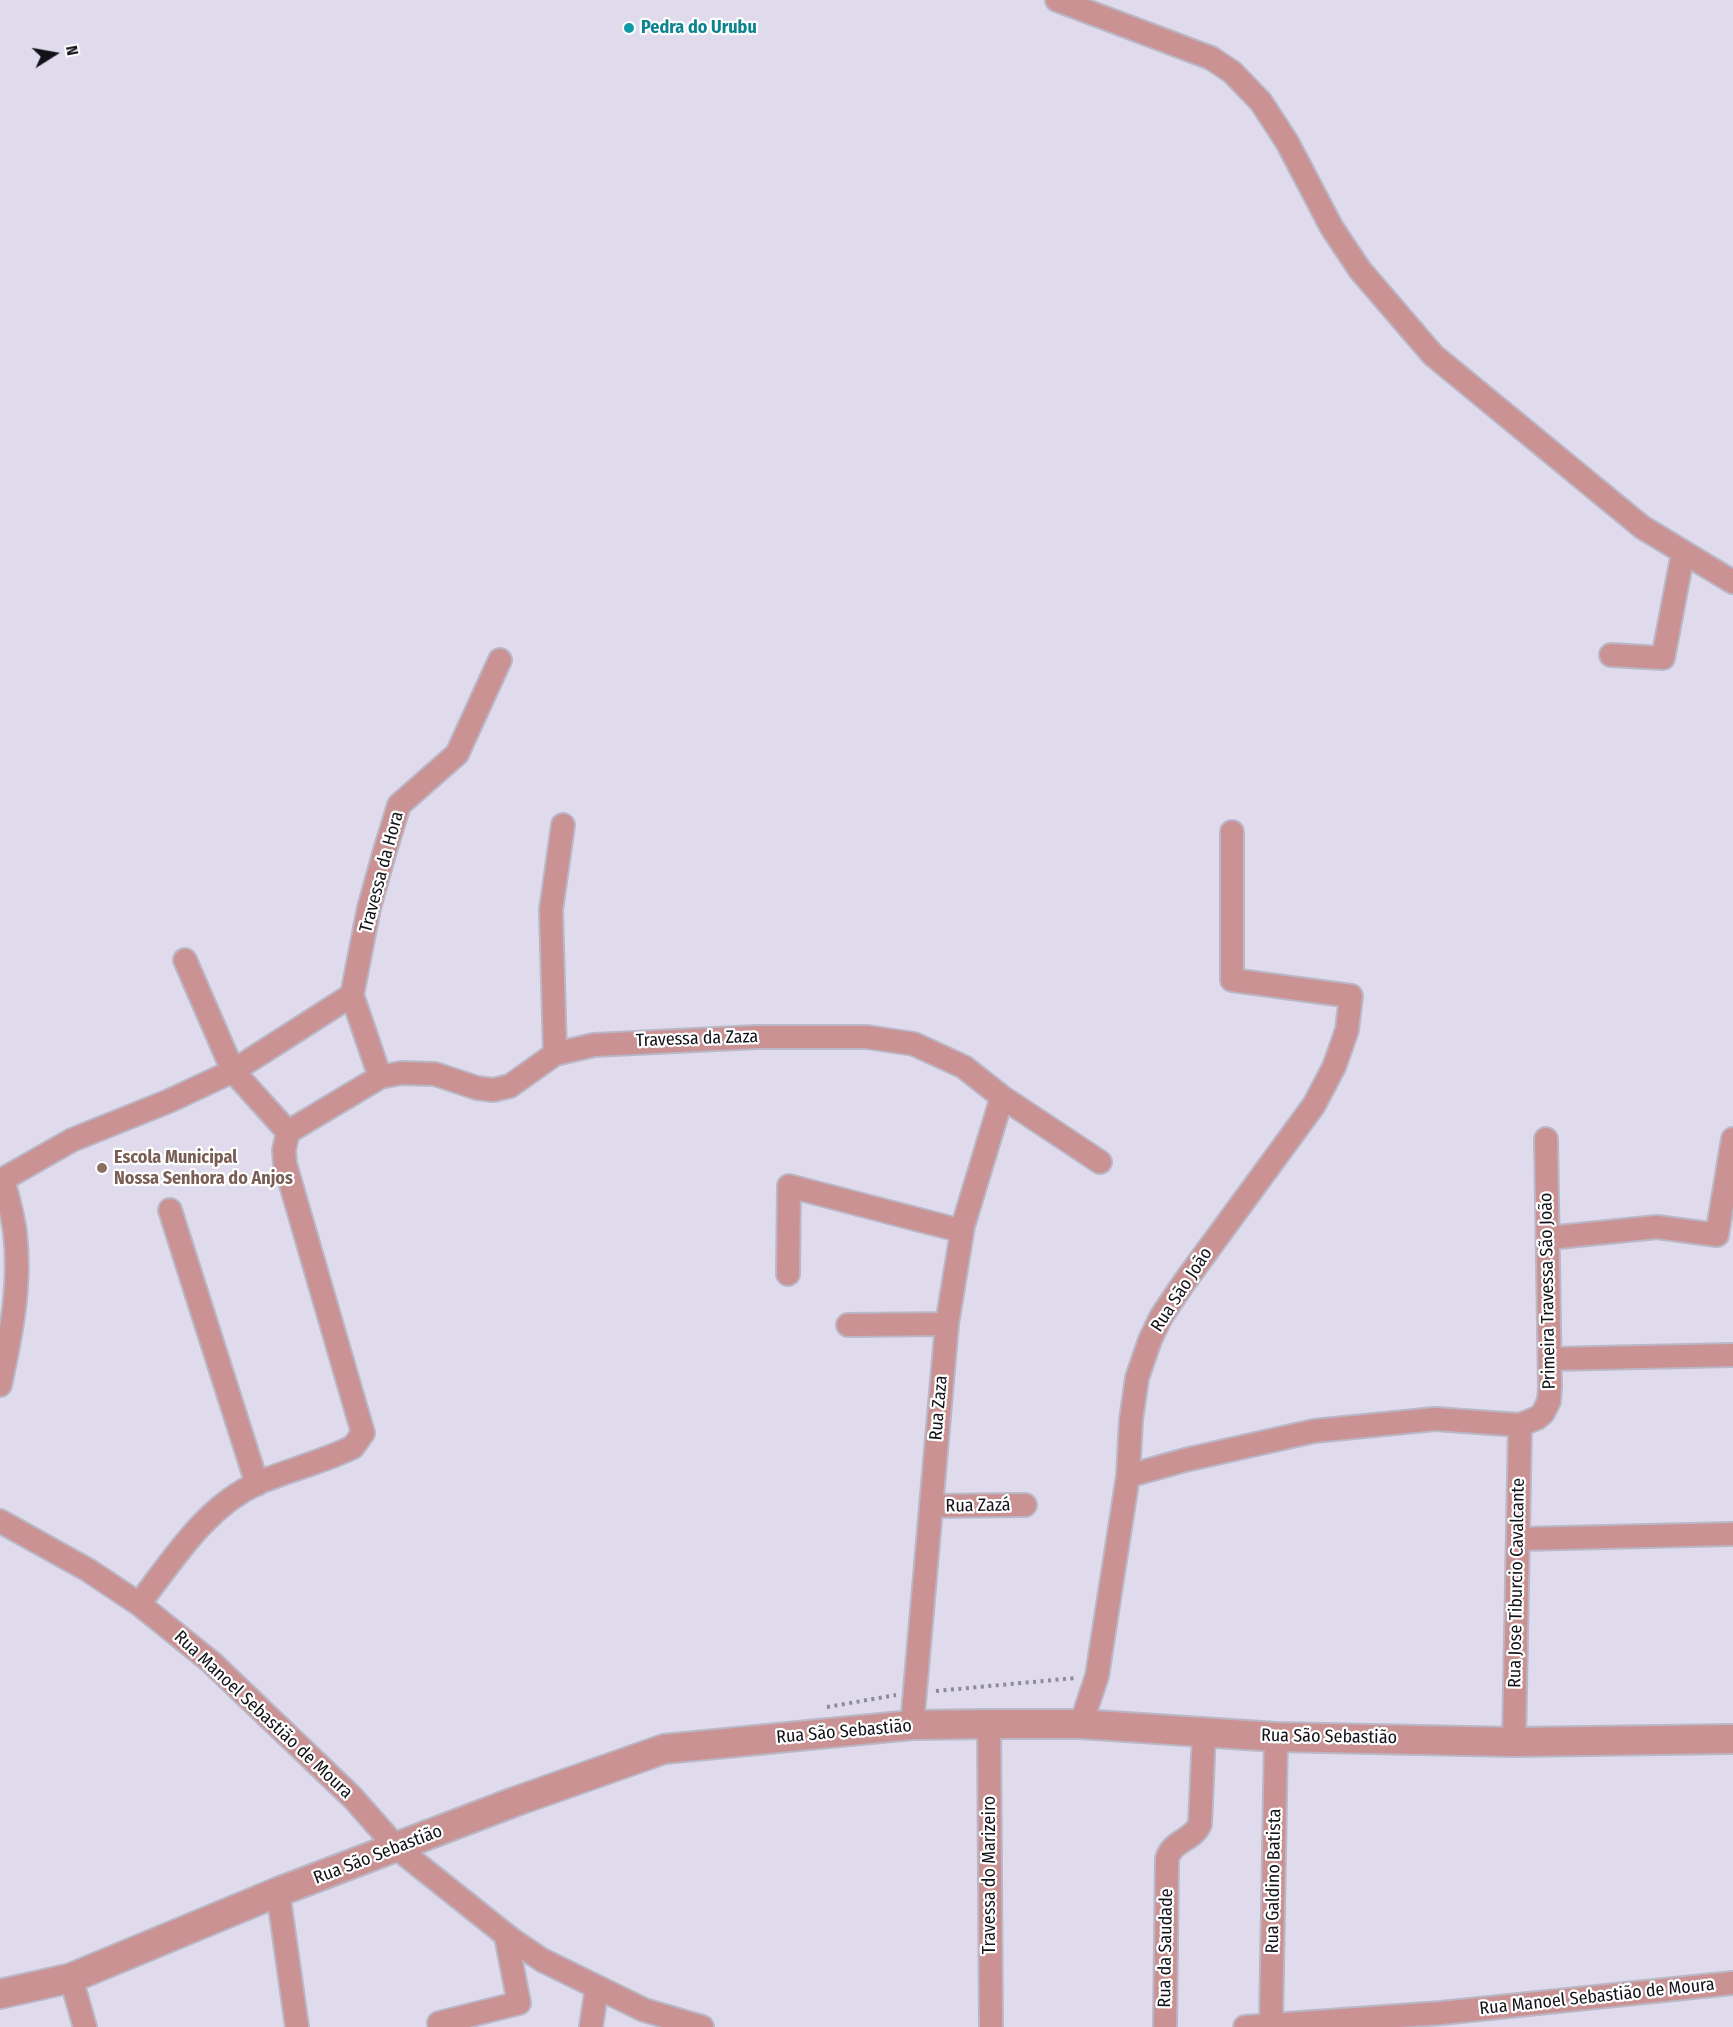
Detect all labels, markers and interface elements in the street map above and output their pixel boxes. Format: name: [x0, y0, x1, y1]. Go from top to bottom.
place label: Pedra do Urubu: [641, 17, 757, 39]
marker: Pedra do Urubu: [622, 21, 636, 35]
north arrow: [24, 24, 84, 84]
text: N: [62, 44, 82, 57]
street label: Travessa da Hora: [355, 809, 409, 935]
street label: Travessa da Zaza: [635, 1026, 759, 1052]
place label: Escola Municipal Nossa Senhora do Anjos: [114, 1147, 293, 1190]
marker: Escola Municipal Nossa Senhora do Anjos: [95, 1161, 109, 1175]
street label: Primeira Travessa São João: [1535, 1192, 1561, 1390]
street label: Rua São João: [1147, 1244, 1217, 1336]
street label: Rua Zaza: [925, 1375, 953, 1441]
street label: Rua Jose Tiburcio Cavalcante: [1504, 1478, 1530, 1688]
street label: Rua Zazá: [945, 1495, 1011, 1517]
street label: Rua Manoel Sebastião de Moura: [169, 1627, 357, 1803]
street label: Rua São Sebastião: [775, 1715, 913, 1749]
street label: Rua São Sebastião: [1261, 1725, 1397, 1749]
street label: Travessa do Marizeiro: [979, 1796, 1001, 1954]
street label: Rua Galdino Batista: [1262, 1809, 1286, 1953]
street label: Rua São Sebastião: [311, 1821, 445, 1889]
street label: Rua da Saudade: [1154, 1888, 1178, 2008]
street label: Rua Manoel Sebastião de Moura: [1478, 1974, 1716, 2020]

